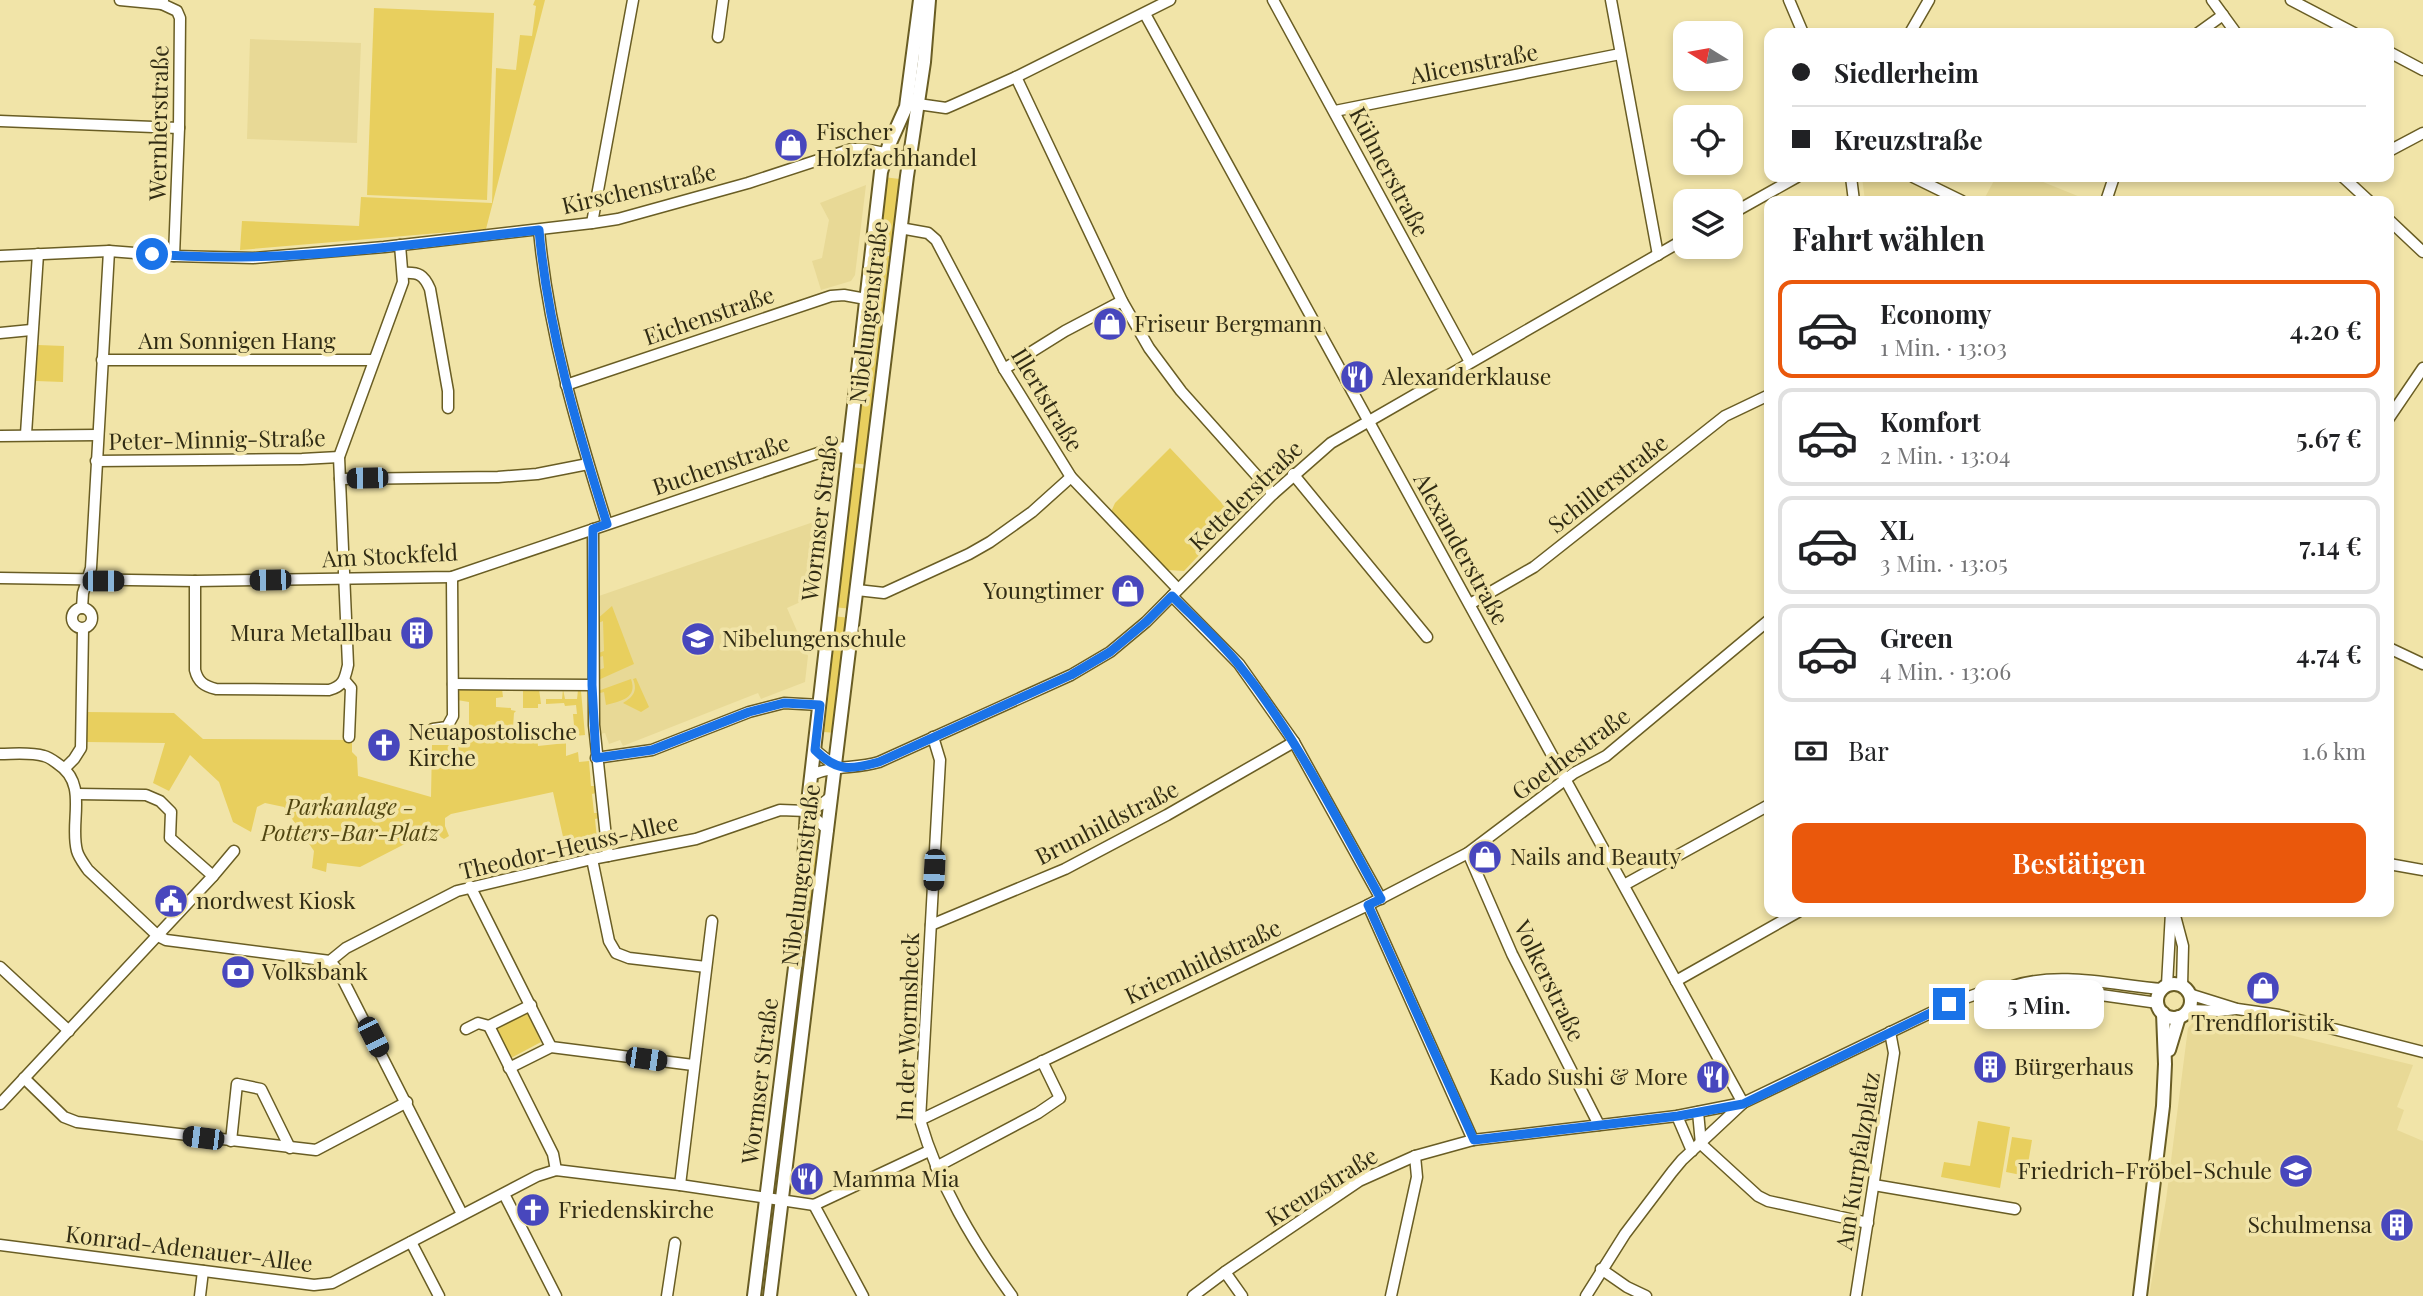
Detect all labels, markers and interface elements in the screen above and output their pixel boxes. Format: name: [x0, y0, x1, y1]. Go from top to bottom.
north arrow: [1673, 21, 1743, 91]
map controls: [1673, 21, 1743, 259]
street label: Alicenstraße: [1406, 35, 1540, 90]
street label: Wernherstraße: [141, 45, 174, 202]
text: Siedlerheim: [1834, 55, 1979, 90]
street label: Kühnerstraße: [1343, 101, 1438, 242]
button: locate: [1673, 105, 1743, 175]
place label: Fischer Holzfachhandel: [816, 115, 977, 172]
text: Kreuzstraße: [1834, 122, 1983, 157]
shop icon: Fischer Holzfachhandel: [772, 126, 810, 164]
street label: Kirschenstraße: [558, 155, 719, 220]
button: layers: [1673, 189, 1743, 259]
text: Fahrt wählen: [1792, 216, 1985, 259]
street label: Nibelungenstraße: [841, 219, 894, 405]
route start: [136, 238, 168, 270]
street label: Eichenstraße: [639, 278, 778, 351]
text: Economy: [1880, 296, 1991, 331]
icon: car: [1796, 298, 1859, 361]
shop icon: Friseur Bergmann: [1091, 305, 1129, 343]
place label: Friseur Bergmann: [1134, 307, 1323, 338]
text: 4.20 €: [2290, 312, 2362, 347]
street label: Am Sonnigen Hang: [137, 324, 336, 355]
text: 1 Min. · 13:03: [1880, 331, 2007, 362]
street label: Illertstraße: [1005, 342, 1091, 457]
restaurant icon: Alexanderklause: [1338, 358, 1376, 396]
place label: Alexanderklause: [1381, 360, 1551, 391]
text: Komfort: [1880, 404, 1981, 439]
icon: car: [1796, 406, 1859, 469]
text: 5.67 €: [2296, 420, 2362, 455]
street label: Peter-Minnig-Straße: [108, 421, 326, 456]
street label: Buchenstraße: [648, 426, 793, 502]
street label: Schillerstraße: [1541, 426, 1673, 539]
street label: Wormser Straße: [793, 433, 844, 604]
street label: Kettelerstraße: [1181, 433, 1309, 557]
text: 2 Min. · 13:04: [1880, 439, 2010, 470]
street label: Alexanderstraße: [1407, 466, 1517, 630]
car: [346, 467, 389, 489]
text: XL: [1880, 512, 1914, 547]
icon: car: [1796, 514, 1859, 577]
text: 7.14 €: [2299, 528, 2362, 563]
street label: Am Stockfeld: [320, 535, 459, 574]
text: 3 Min. · 13:05: [1880, 547, 2008, 578]
car: [249, 569, 292, 591]
car: [83, 571, 125, 592]
shop icon: Youngtimer: [1109, 572, 1147, 610]
place label: Youngtimer: [982, 574, 1104, 605]
building icon: Mura Metallbau: [398, 614, 436, 652]
place label: Mura Metallbau: [230, 616, 392, 647]
school or university icon: Nibelungenschule: [679, 620, 717, 658]
text: Green: [1880, 620, 1953, 655]
place label: Nibelungenschule: [722, 622, 906, 653]
icon: car: [1796, 622, 1859, 685]
text: 4.74 €: [2296, 636, 2362, 671]
text: 4 Min. · 13:06: [1880, 655, 2011, 686]
street label: Goethestraße: [1505, 699, 1635, 806]
place label: Neuapostolische Kirche: [408, 715, 577, 772]
church icon: Neuapostolische Kirche: [365, 726, 403, 764]
icon: cash: [1792, 732, 1830, 770]
text: Bar: [1848, 733, 1889, 768]
text: 1.6 km: [2302, 735, 2366, 766]
street label: Brunhildstraße: [1029, 772, 1183, 871]
street label: Nibelungenstraße: [773, 782, 826, 968]
park label: Parkanlage - Potters-Bar-Platz: [260, 790, 440, 847]
street label: Theodor-Heuss-Allee: [456, 805, 681, 886]
button: Bestätigen: [1792, 823, 2366, 903]
shop icon: Nails and Beauty: [1466, 838, 1504, 876]
place label: Nails and Beauty: [1510, 840, 1682, 871]
car: [923, 848, 946, 892]
public building icon: nordwest Kiosk: [152, 882, 190, 920]
place label: nordwest Kiosk: [196, 884, 356, 915]
street label: Kriemhildstraße: [1119, 911, 1286, 1010]
street label: Volkerstraße: [1507, 914, 1593, 1046]
street label: In der Wormsheck: [888, 932, 925, 1122]
bank icon: Volksbank: [219, 953, 257, 991]
place label: Volksbank: [261, 955, 368, 986]
shop icon: Trendfloristik: [2244, 969, 2282, 1007]
callout: 5 Min.: [1974, 979, 2103, 1028]
route end: [1933, 988, 1965, 1020]
text: 5 Min.: [2007, 989, 2071, 1020]
street label: Wormser Straße: [733, 996, 784, 1167]
place label: Trendfloristik: [2191, 1006, 2335, 1037]
car: [355, 1014, 392, 1060]
car: [624, 1046, 669, 1072]
building icon: Bürgerhaus: [1971, 1048, 2009, 1086]
place label: Bürgerhaus: [2014, 1050, 2134, 1081]
restaurant icon: Kado Sushi & More: [1694, 1058, 1732, 1096]
place label: Kado Sushi & More: [1489, 1060, 1688, 1091]
street label: Am Kurpfalzplatz: [1827, 1070, 1886, 1253]
car: [181, 1125, 226, 1151]
street label: Kreuzstraße: [1260, 1139, 1383, 1232]
school or university icon: Friedrich-Fröbel-Schule: [2277, 1152, 2315, 1190]
place label: Friedrich-Fröbel-Schule: [2017, 1154, 2272, 1185]
restaurant icon: Mamma Mia: [788, 1160, 826, 1198]
place label: Mamma Mia: [832, 1162, 960, 1193]
church icon: Friedenskirche: [514, 1191, 552, 1229]
place label: Friedenskirche: [558, 1193, 714, 1224]
building icon: Schulmensa: [2378, 1206, 2416, 1244]
place label: Schulmensa: [2247, 1208, 2373, 1239]
street label: Konrad-Adenauer-Allee: [64, 1217, 315, 1278]

